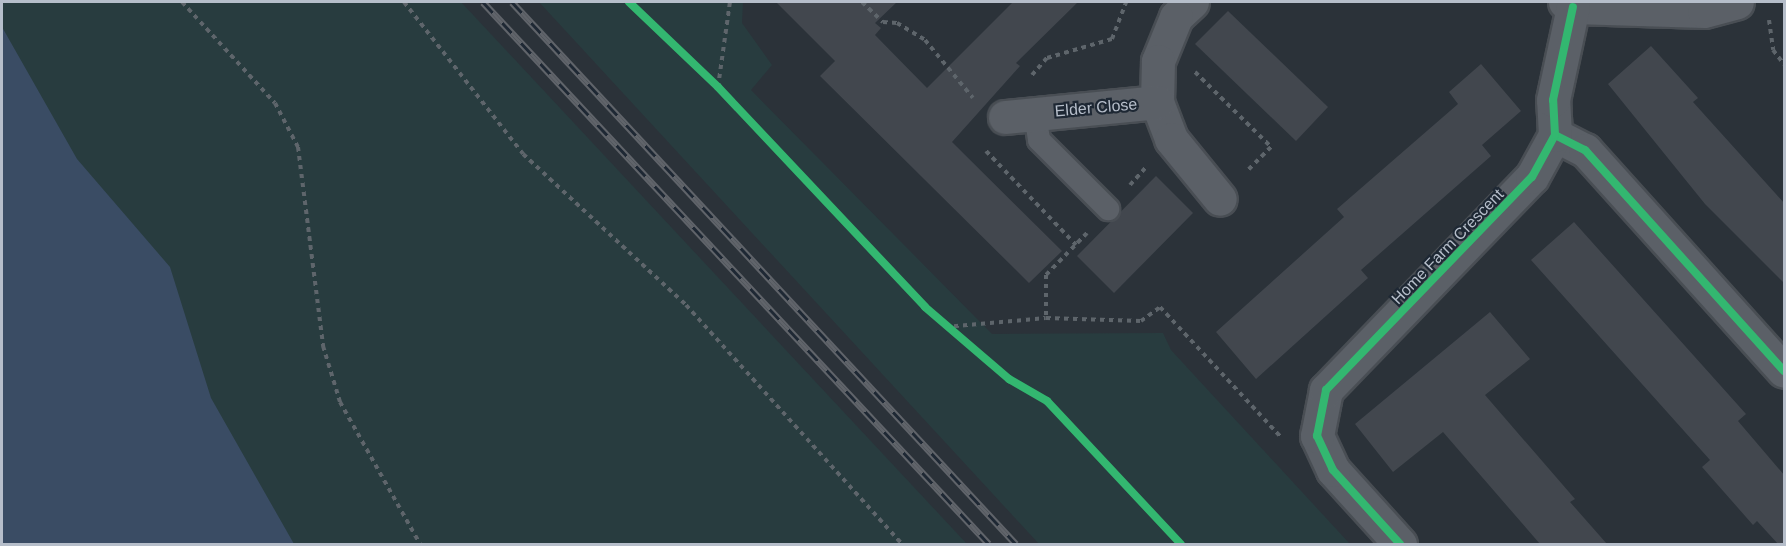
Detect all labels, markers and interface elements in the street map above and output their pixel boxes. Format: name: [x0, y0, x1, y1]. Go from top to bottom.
street label: Elder Close: [1054, 95, 1138, 121]
street label: Home Farm Crescent: [1388, 185, 1508, 309]

